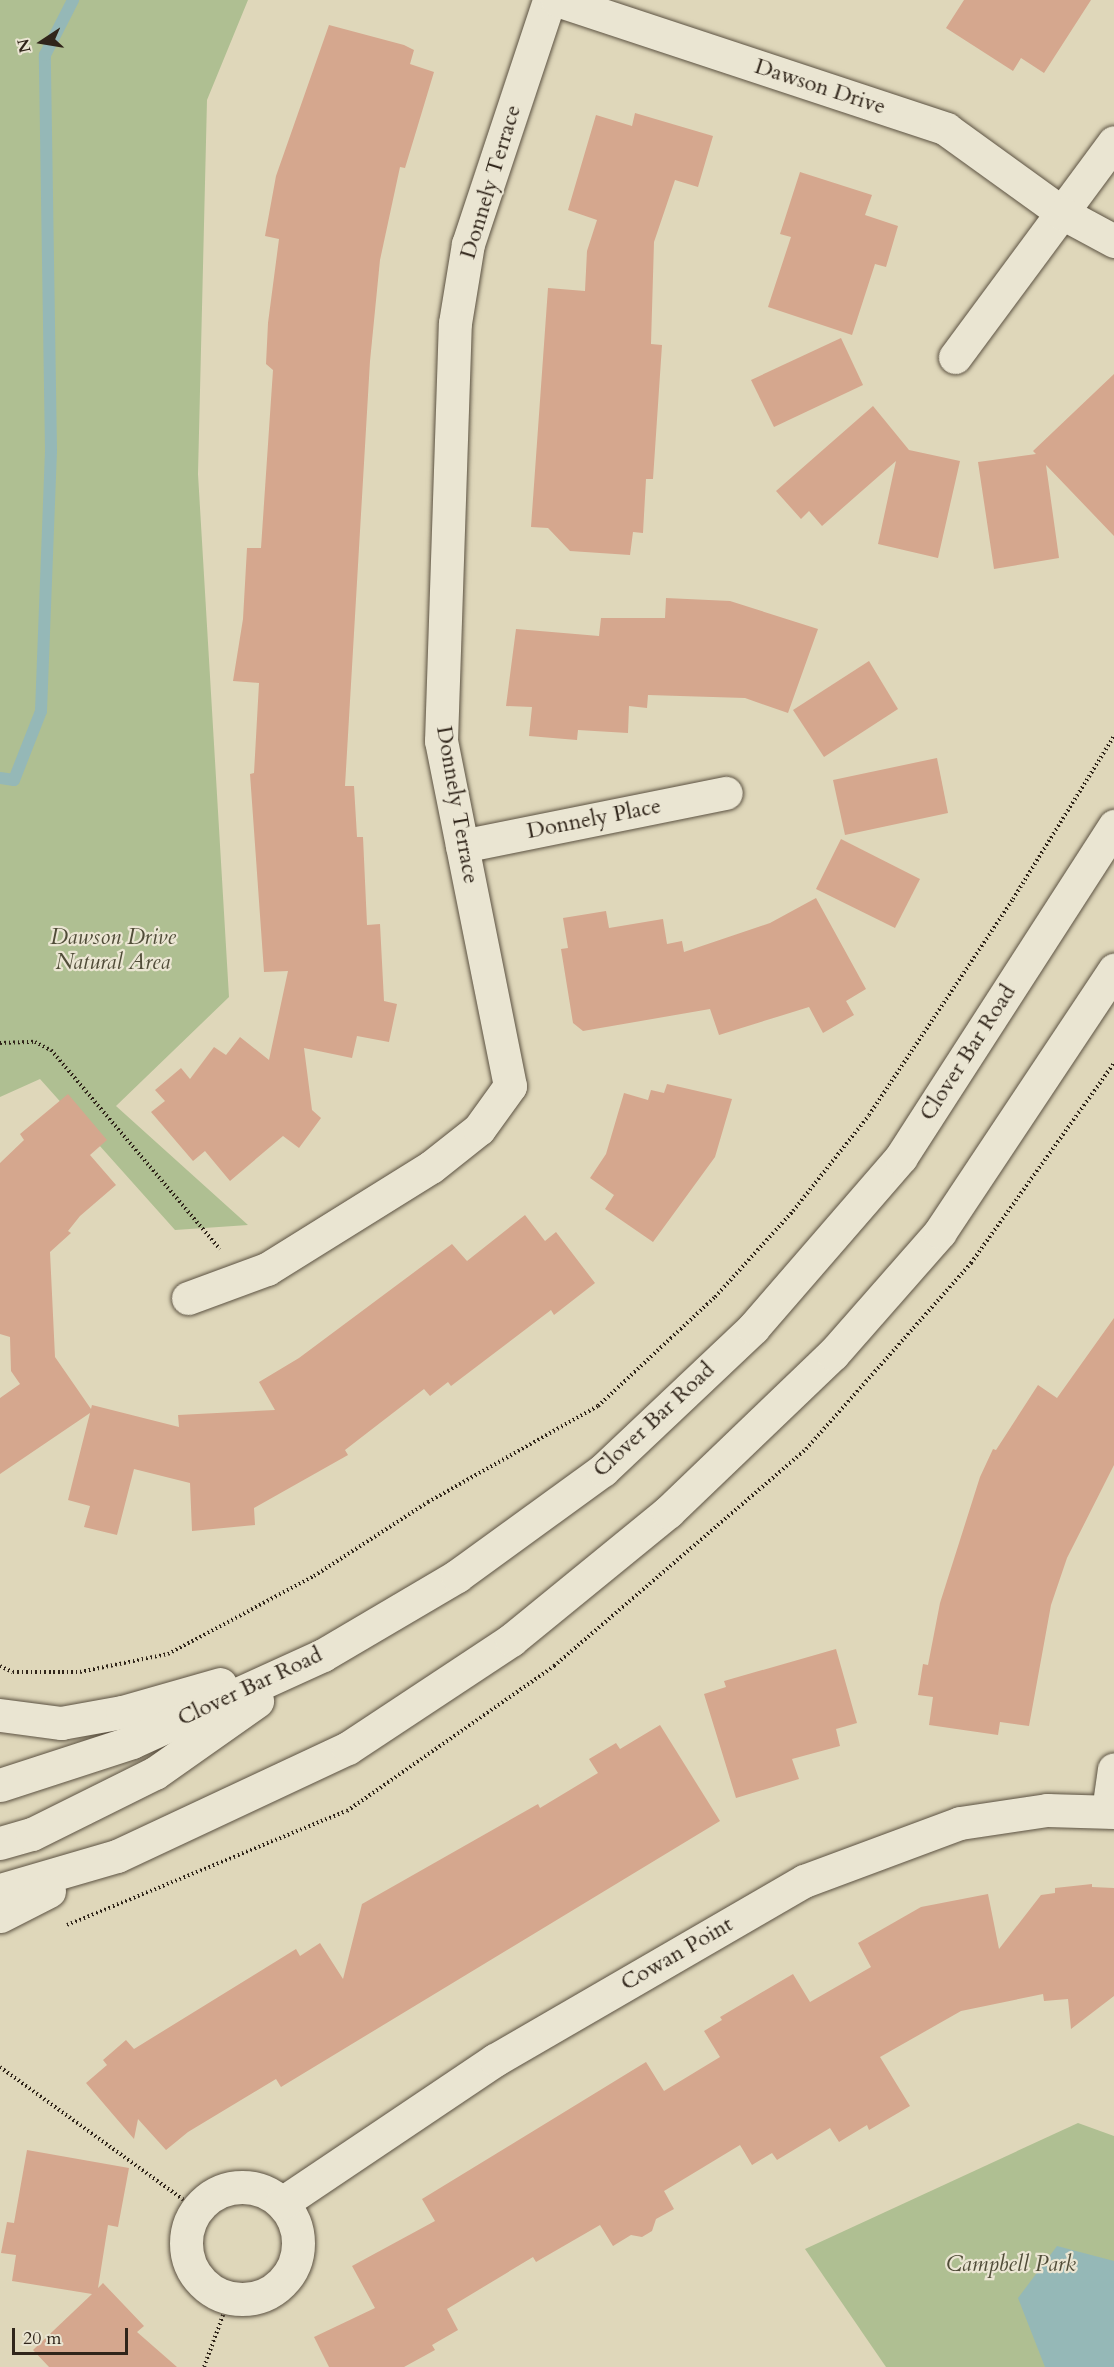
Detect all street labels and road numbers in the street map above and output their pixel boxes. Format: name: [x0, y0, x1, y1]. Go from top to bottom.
street label: Dawson Drive: [751, 53, 889, 121]
street label: Donnely Terrace: [455, 102, 527, 262]
street label: Donnely Terrace: [430, 724, 484, 886]
street label: Donnely Place: [525, 793, 663, 845]
street label: Clover Bar Road: [914, 980, 1022, 1126]
street label: Clover Bar Road: [588, 1357, 720, 1483]
street label: Clover Bar Road: [174, 1642, 326, 1732]
street label: Cowan Point: [616, 1911, 738, 1997]

